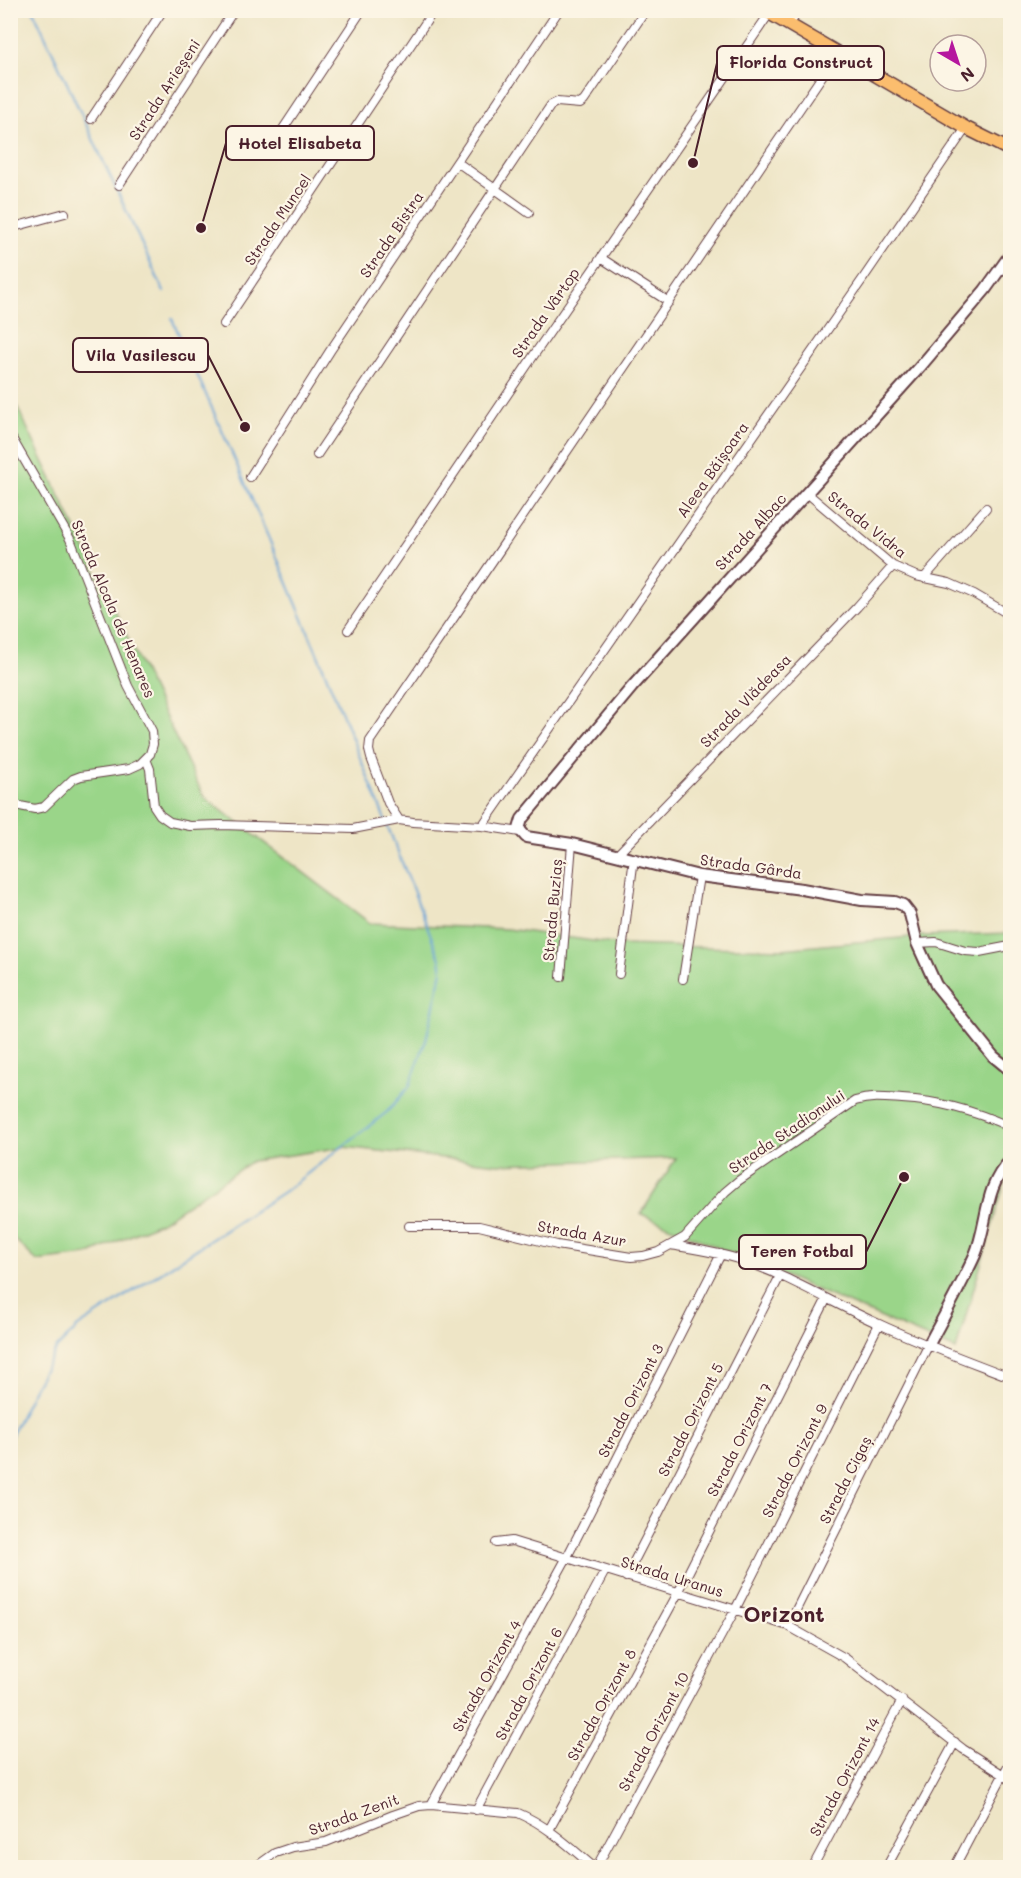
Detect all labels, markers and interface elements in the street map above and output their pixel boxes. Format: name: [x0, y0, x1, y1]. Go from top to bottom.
north arrow: [928, 33, 988, 93]
street label: Strada Arieșeni: [124, 35, 205, 145]
callout: Florida Construct: [717, 46, 884, 80]
text: Florida Construct: [729, 51, 873, 72]
text: N: [956, 63, 979, 87]
callout: Hotel Elisabeta: [226, 126, 374, 160]
text: Hotel Elisabeta: [238, 132, 362, 153]
street label: Strada Muncel: [239, 170, 315, 269]
street label: Strada Bistra: [355, 187, 427, 282]
street label: Strada Vârtop: [507, 263, 584, 361]
callout: Vila Vasilescu: [73, 338, 208, 372]
text: Vila Vasilescu: [86, 344, 196, 365]
street label: Aleea Băișoara: [672, 418, 753, 522]
street label: Strada Vidra: [824, 486, 911, 562]
street label: Strada Albac: [710, 488, 790, 574]
street label: Strada Alcala de Henares: [67, 517, 160, 700]
street label: Strada Vlădeasa: [695, 649, 795, 752]
street label: Strada Gârda: [699, 849, 803, 883]
street label: Strada Buziaș: [538, 858, 567, 962]
street label: Strada Stadionului: [724, 1085, 848, 1177]
street label: Strada Azur: [536, 1215, 628, 1251]
callout: Teren Fotbal: [739, 1235, 866, 1269]
text: Teren Fotbal: [750, 1240, 854, 1261]
street label: Strada Orizont 3: [593, 1340, 668, 1461]
street label: Strada Orizont 5: [653, 1359, 727, 1480]
street label: Strada Orizont 7: [702, 1379, 776, 1500]
street label: Strada Orizont 9: [757, 1400, 832, 1521]
street label: Strada Cigaș: [814, 1432, 877, 1527]
street label: Strada Uranus: [619, 1551, 726, 1601]
district label: Orizont: [743, 1600, 825, 1627]
street label: Strada Orizont 4: [447, 1616, 525, 1735]
street label: Strada Orizont 6: [490, 1623, 566, 1744]
street label: Strada Orizont 8: [562, 1645, 640, 1764]
street label: Strada Orizont 10: [613, 1668, 693, 1795]
street label: Strada Orizont 14: [804, 1713, 884, 1840]
street label: Strada Zenit: [306, 1789, 401, 1840]

